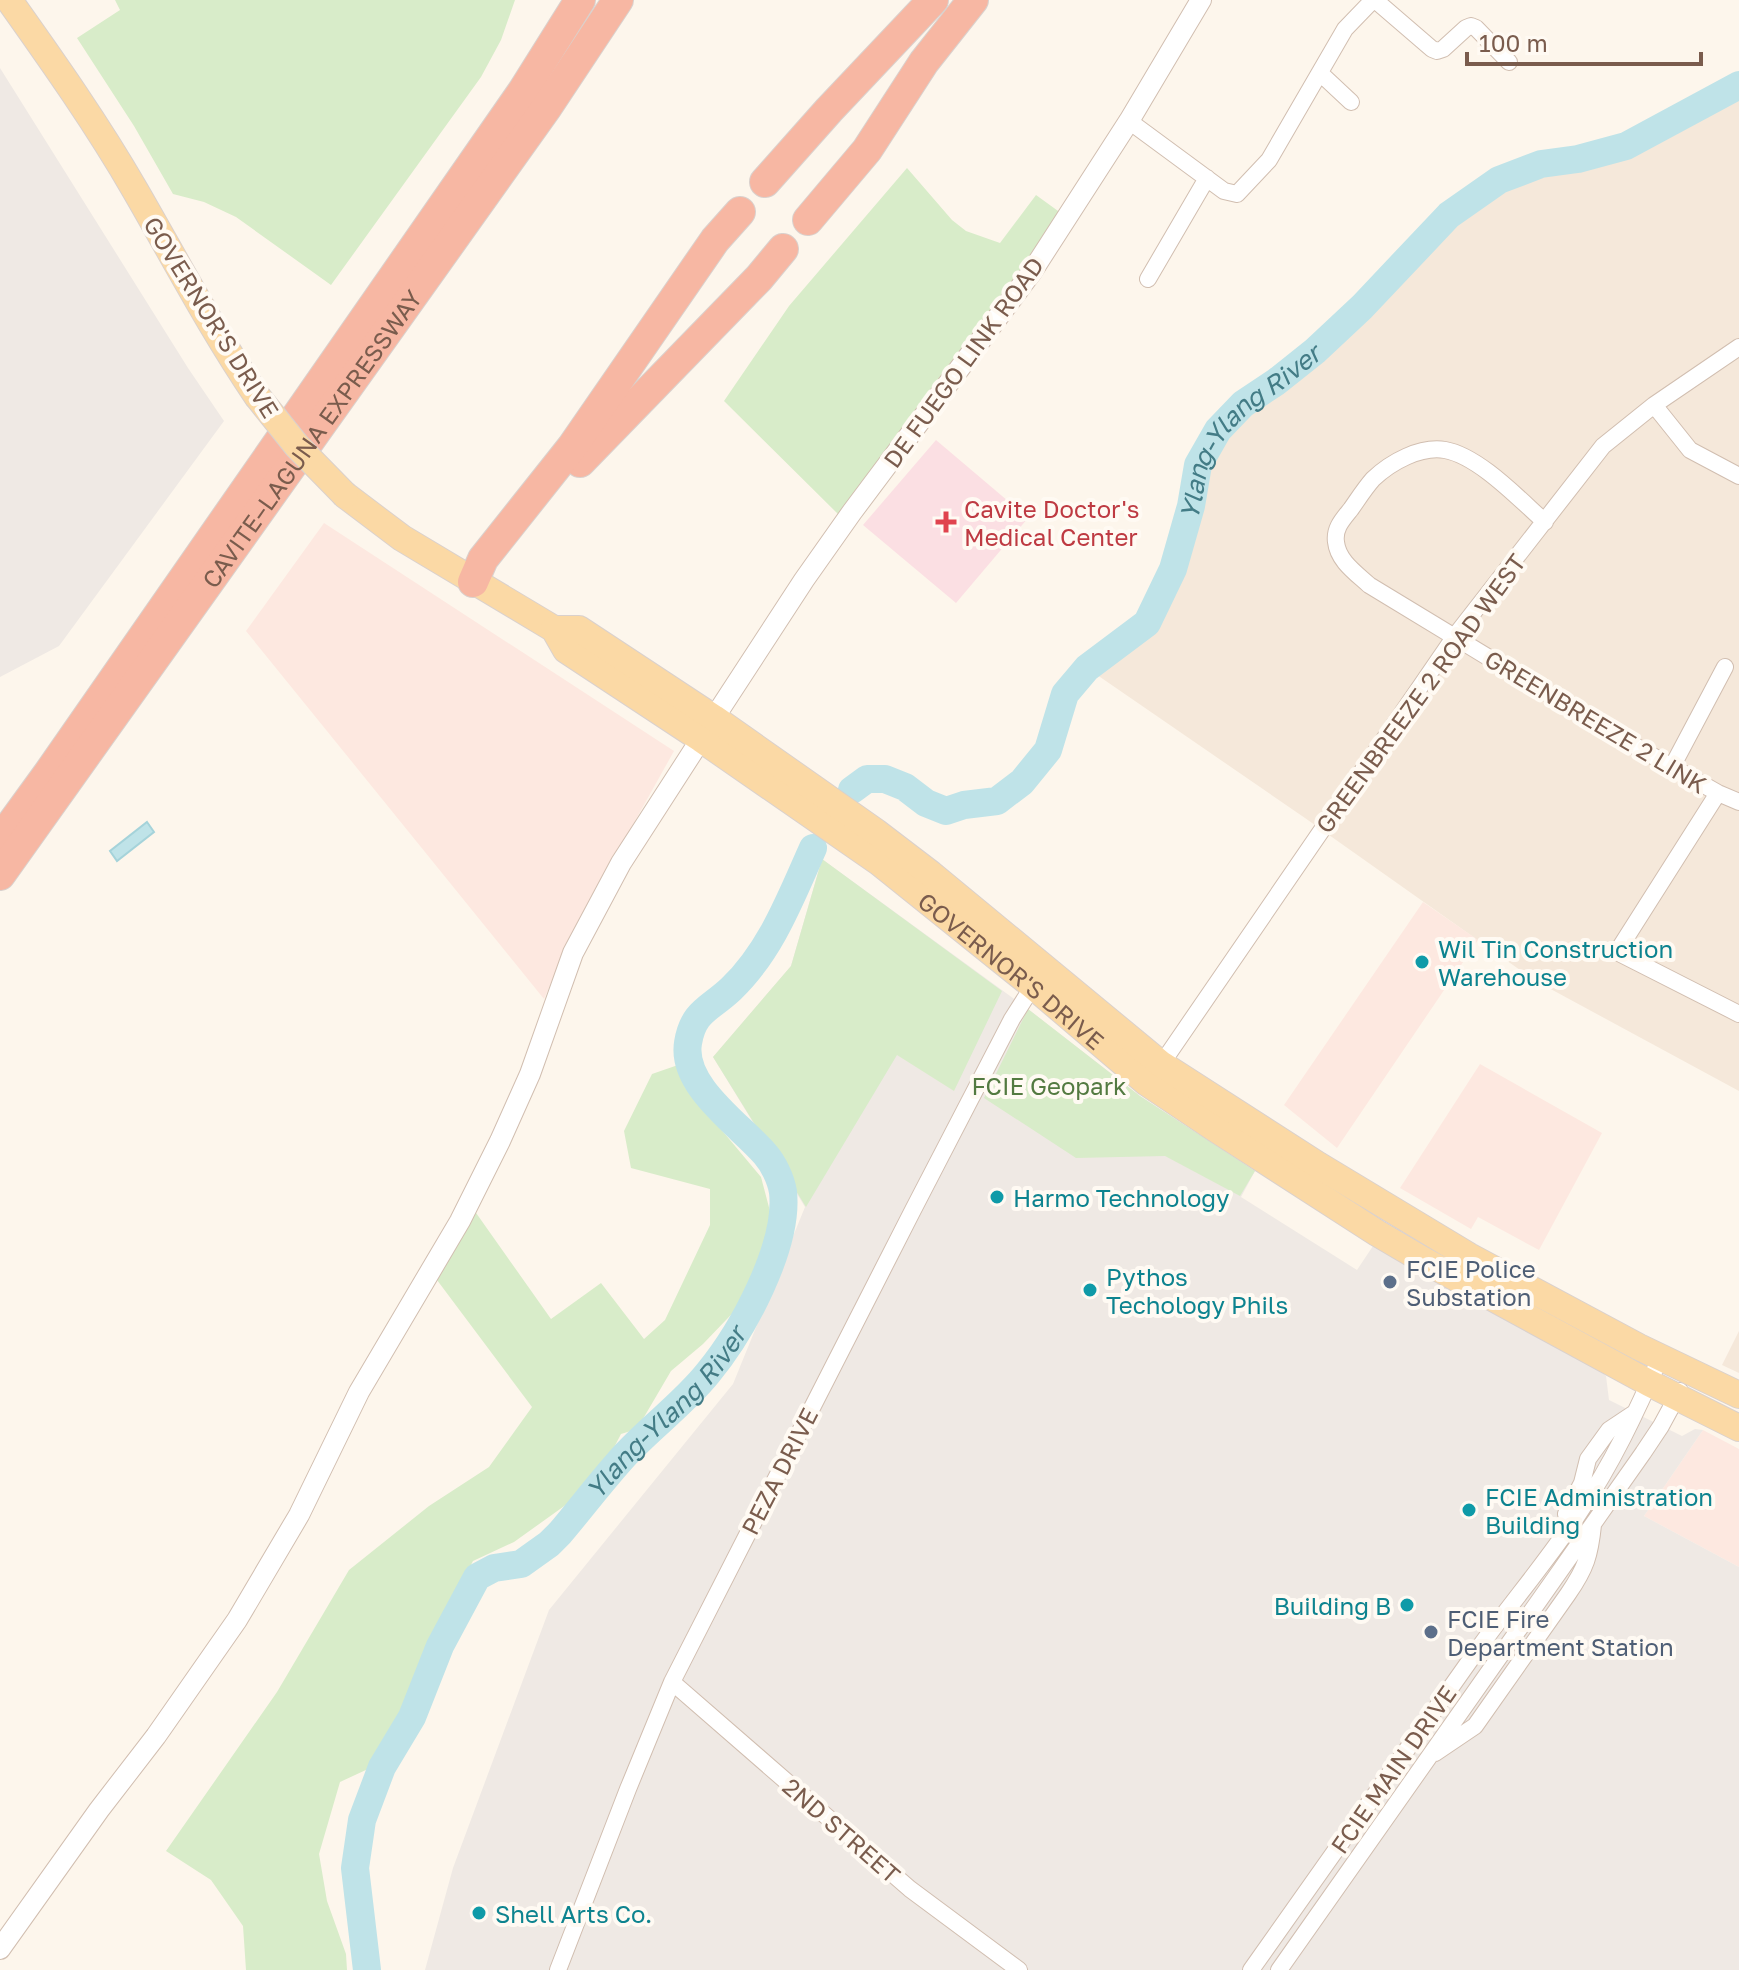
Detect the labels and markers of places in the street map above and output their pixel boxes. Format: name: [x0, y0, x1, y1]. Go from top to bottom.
place label: Cavite Doctor's Medical Center: [964, 494, 1139, 551]
marker: Cavite Doctor's Medical Center: [935, 511, 957, 533]
place label: Wil Tin Construction Warehouse: [1438, 934, 1673, 991]
marker: Wil Tin Construction Warehouse: [1413, 953, 1431, 971]
place label: Harmo Technology: [1013, 1183, 1229, 1212]
marker: Harmo Technology: [988, 1188, 1006, 1206]
place label: FCIE Police Substation: [1406, 1254, 1536, 1311]
place label: Pythos Techology Phils: [1106, 1262, 1288, 1319]
marker: FCIE Police Substation: [1381, 1273, 1399, 1291]
marker: Pythos Techology Phils: [1081, 1281, 1099, 1299]
place label: FCIE Administration Building: [1485, 1482, 1713, 1539]
marker: FCIE Administration Building: [1460, 1501, 1478, 1519]
place label: Building B: [1274, 1591, 1391, 1620]
marker: Building B: [1398, 1596, 1416, 1614]
place label: FCIE Fire Department Station: [1447, 1604, 1674, 1661]
marker: FCIE Fire Department Station: [1422, 1623, 1440, 1641]
place label: Shell Arts Co.: [495, 1899, 652, 1928]
marker: Shell Arts Co.: [470, 1904, 488, 1922]

